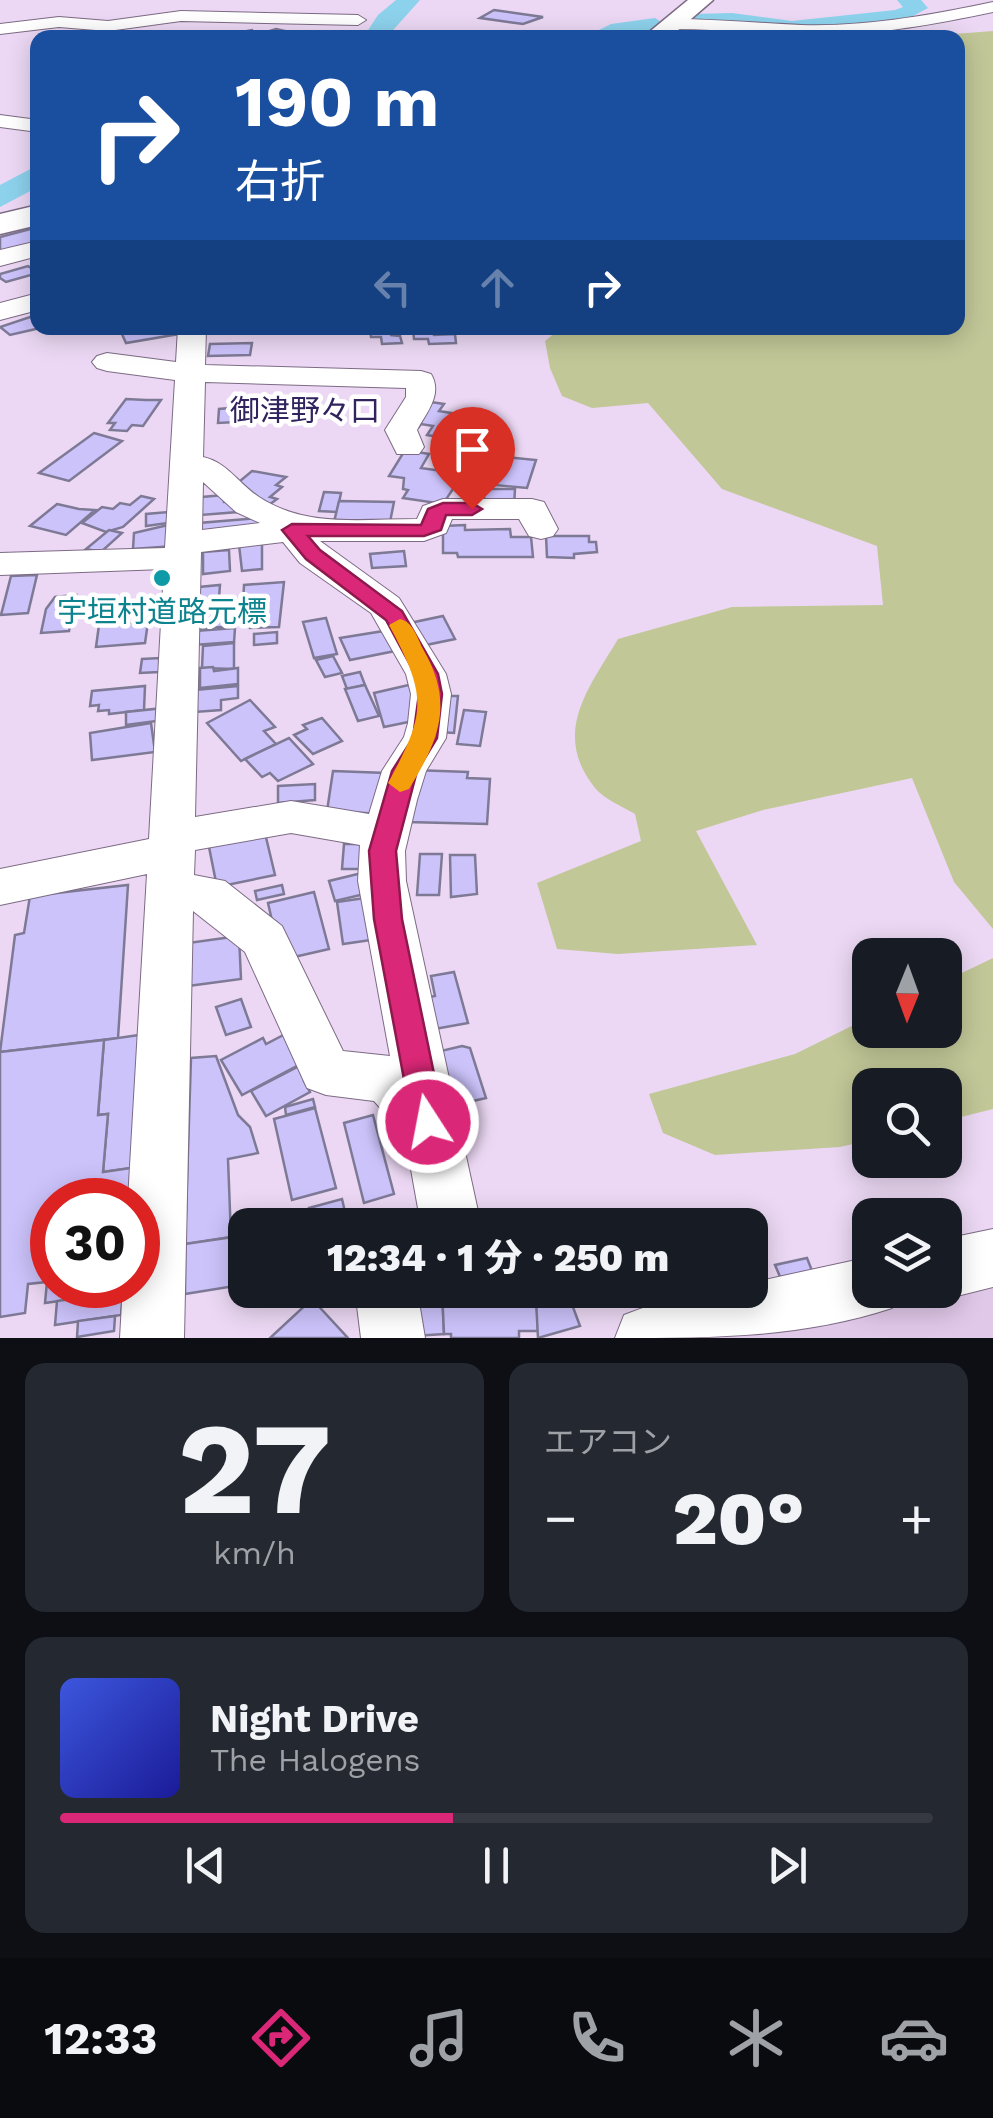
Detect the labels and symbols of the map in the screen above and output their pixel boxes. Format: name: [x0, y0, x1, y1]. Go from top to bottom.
district label: 御津野々口: [230, 393, 380, 428]
pin: [430, 407, 515, 510]
marker: 宇垣村道路元標: [151, 567, 173, 589]
place label: 宇垣村道路元標: [57, 594, 267, 629]
north arrow: [852, 938, 962, 1048]
position arrow: [376, 1070, 480, 1174]
speed limit sign: 30: [30, 1178, 160, 1308]

